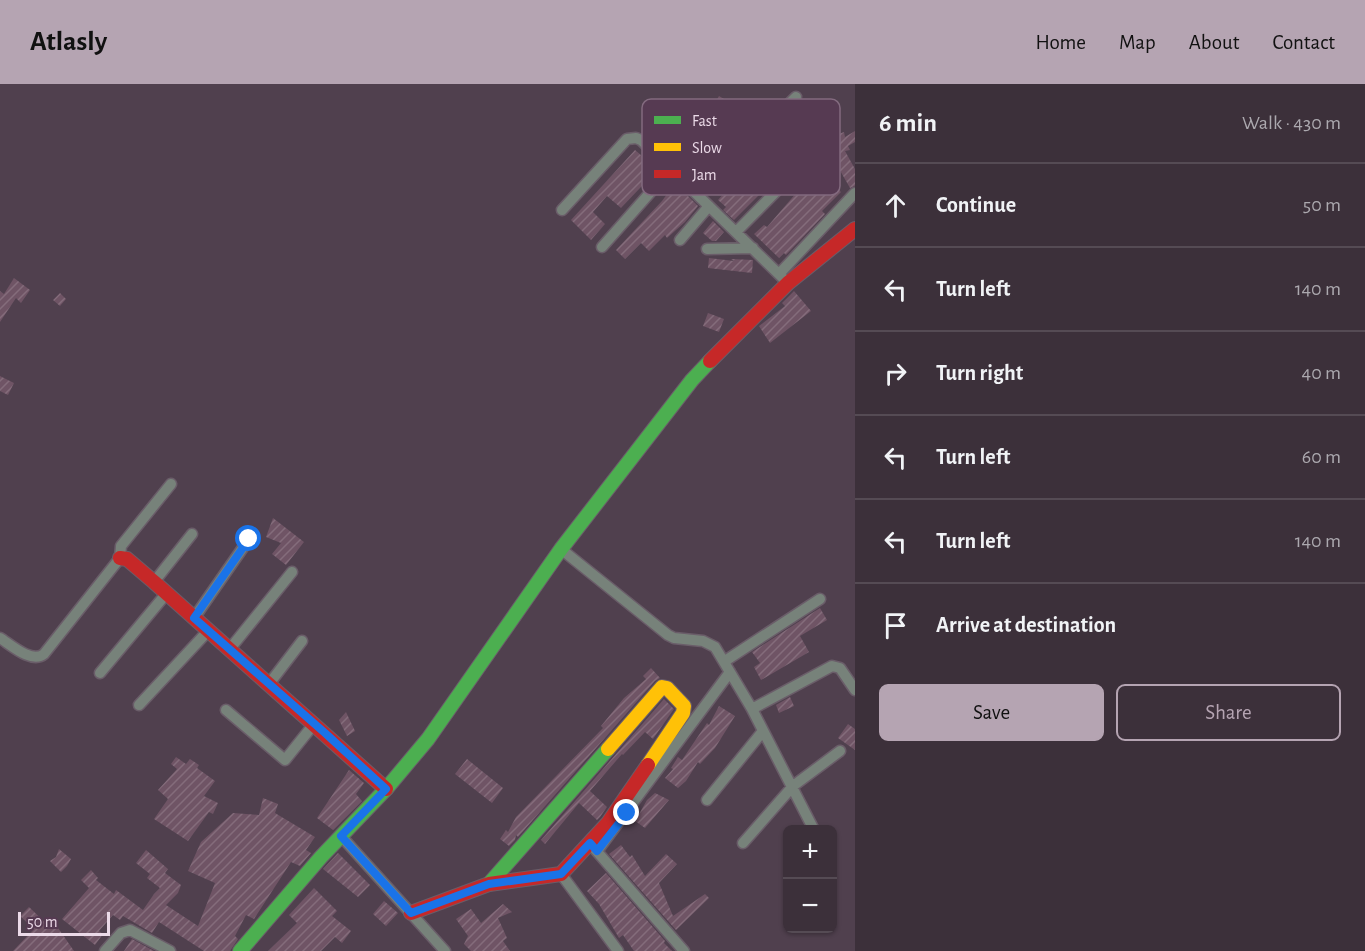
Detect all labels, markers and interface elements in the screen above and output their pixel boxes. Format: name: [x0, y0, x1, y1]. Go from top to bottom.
text: Atlasly: [30, 28, 107, 56]
text: Home: [1035, 32, 1086, 53]
text: Map: [1119, 32, 1156, 53]
text: About: [1189, 32, 1239, 53]
text: Contact: [1272, 32, 1335, 53]
legend: [642, 99, 840, 195]
text: 6 min: [879, 110, 937, 136]
text: Fast: [692, 113, 717, 129]
text: Walk · 430 m: [1242, 113, 1341, 133]
text: Slow: [692, 140, 722, 156]
text: Jam: [692, 167, 717, 183]
icon: ahead: [879, 189, 912, 222]
text: Continue: [936, 194, 1016, 216]
text: 50 m: [1303, 195, 1341, 215]
icon: left: [879, 273, 912, 306]
text: Turn left: [936, 278, 1010, 300]
text: 140 m: [1295, 279, 1341, 299]
icon: right: [879, 357, 912, 390]
text: Turn right: [936, 362, 1023, 384]
text: 40 m: [1302, 363, 1341, 383]
icon: left: [879, 441, 912, 474]
text: Turn left: [936, 446, 1010, 468]
text: 60 m: [1302, 447, 1341, 467]
route start: [235, 525, 261, 551]
icon: left: [879, 525, 912, 558]
text: Turn left: [936, 530, 1010, 552]
text: 140 m: [1295, 531, 1341, 551]
icon: arrive: [879, 609, 912, 642]
text: Arrive at destination: [936, 614, 1116, 636]
button: Save: [879, 684, 1104, 741]
button: Share: [1116, 684, 1341, 741]
route end: [613, 799, 639, 825]
map controls: [783, 825, 837, 933]
button: +: [783, 825, 837, 879]
button: −: [783, 879, 837, 933]
scale bar: [18, 909, 110, 936]
text: 50 m: [27, 914, 58, 930]

